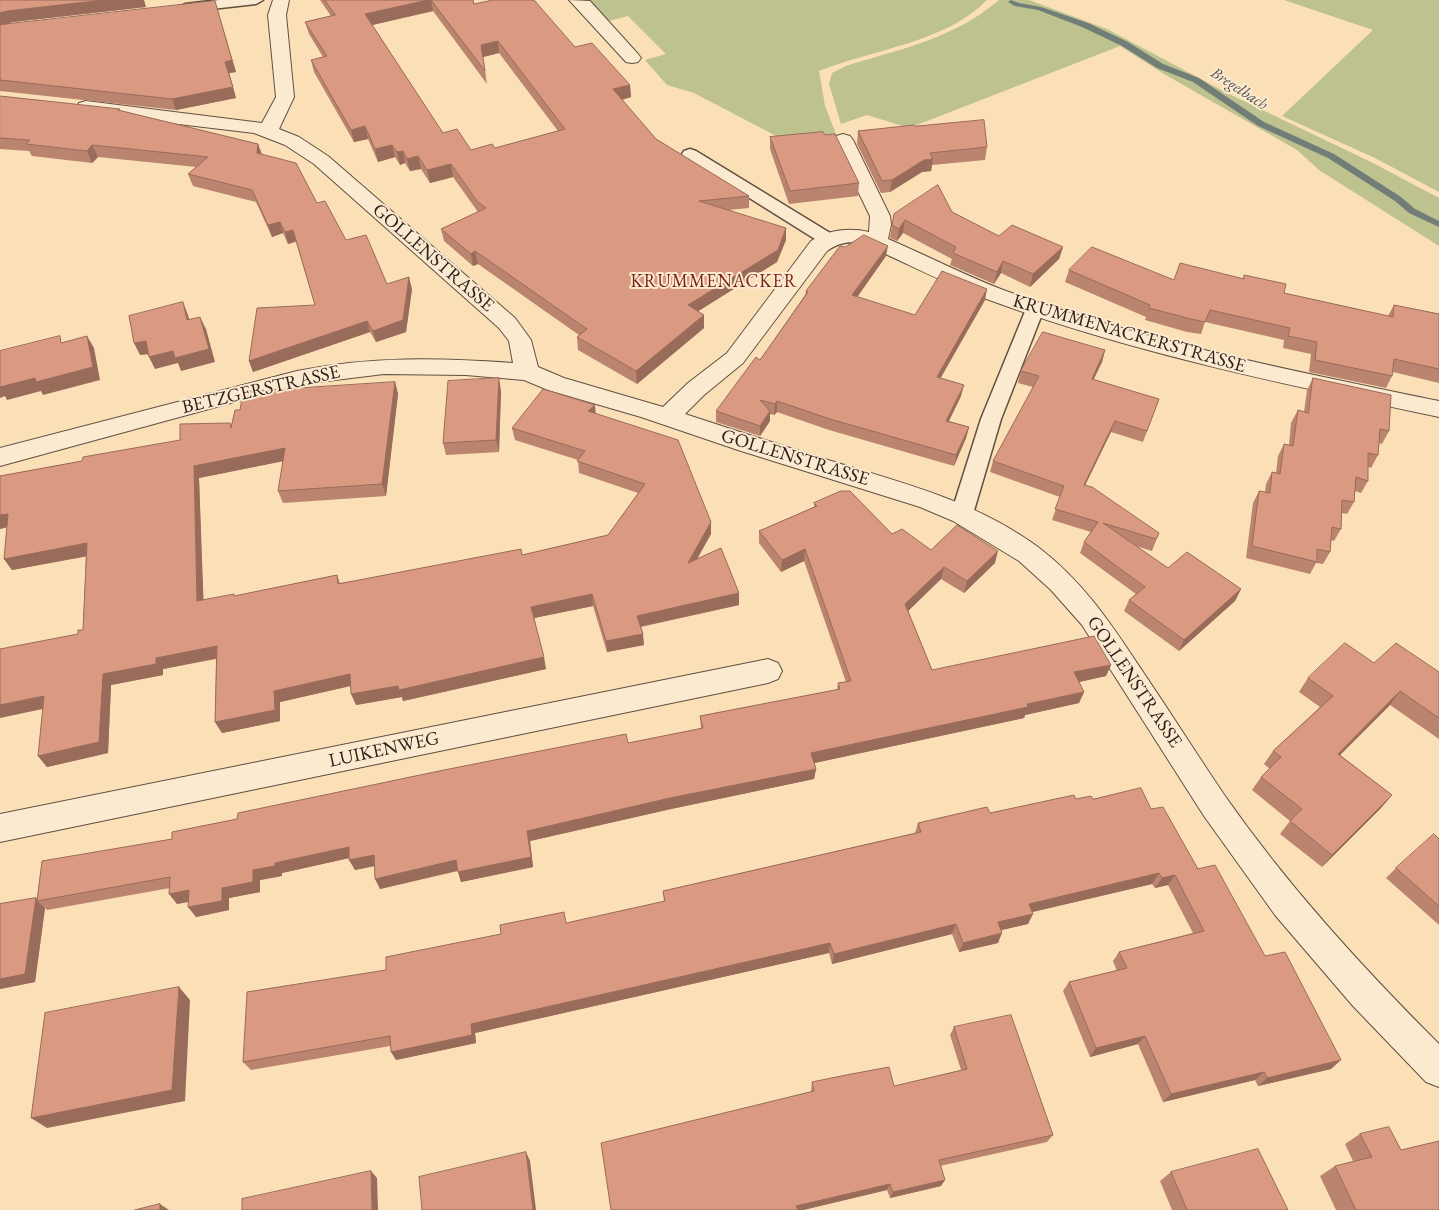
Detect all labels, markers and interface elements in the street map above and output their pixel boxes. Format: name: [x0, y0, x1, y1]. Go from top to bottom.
water label: Bregelbach: [1207, 63, 1271, 115]
street label: GOLLENSTRASSE: [368, 199, 498, 317]
district label: KRUMMENACKER: [629, 271, 799, 293]
street label: KRUMMENACKERSTRASSE: [1010, 290, 1248, 378]
street label: BETZGERSTRASSE: [180, 361, 342, 419]
street label: GOLLENSTRASSE: [718, 425, 872, 491]
street label: GOLLENSTRASSE: [1082, 612, 1186, 752]
street label: LUIKENWEG: [327, 727, 441, 773]

